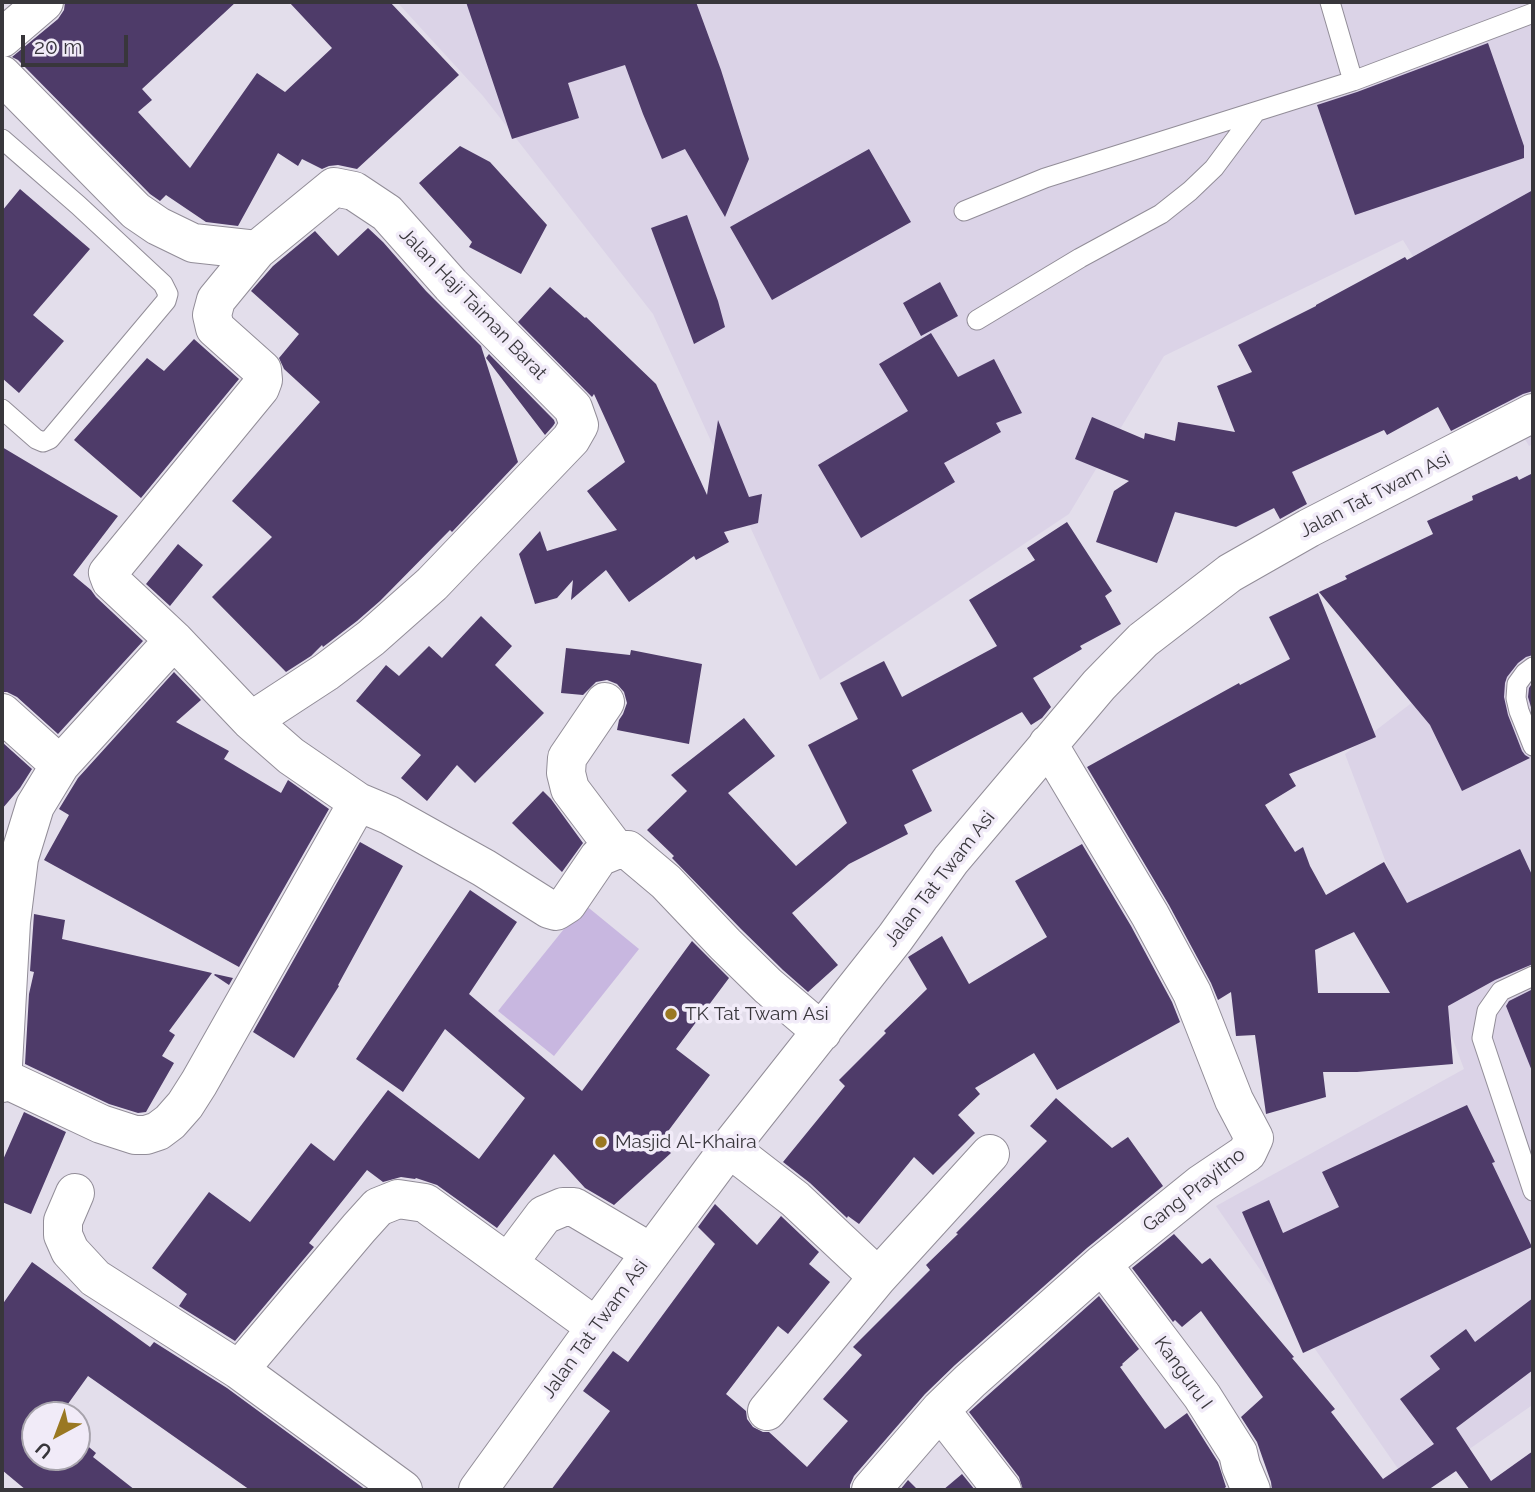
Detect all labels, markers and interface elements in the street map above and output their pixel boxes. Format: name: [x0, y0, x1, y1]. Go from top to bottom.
scale bar: [24, 21, 131, 65]
text: 20 m: [34, 34, 82, 59]
street label: Jalan Haji Taiman Barat: [394, 223, 552, 385]
street label: Jalan Tat Twam Asi: [1296, 447, 1454, 543]
street label: Jalan Tat Twam Asi: [880, 807, 1000, 951]
place label: TK Tat Twam Asi: [685, 1003, 829, 1025]
marker: TK Tat Twam Asi: [663, 1006, 679, 1022]
place label: Masjid Al-Khaira: [615, 1131, 757, 1153]
marker: Masjid Al-Khaira: [593, 1134, 609, 1150]
street label: Gang Prayitno: [1138, 1143, 1250, 1237]
street label: Jalan Tat Twam Asi: [537, 1255, 653, 1403]
street label: Kanguru I: [1149, 1332, 1217, 1414]
north arrow: [21, 1401, 91, 1471]
text: U: [31, 1437, 56, 1463]

